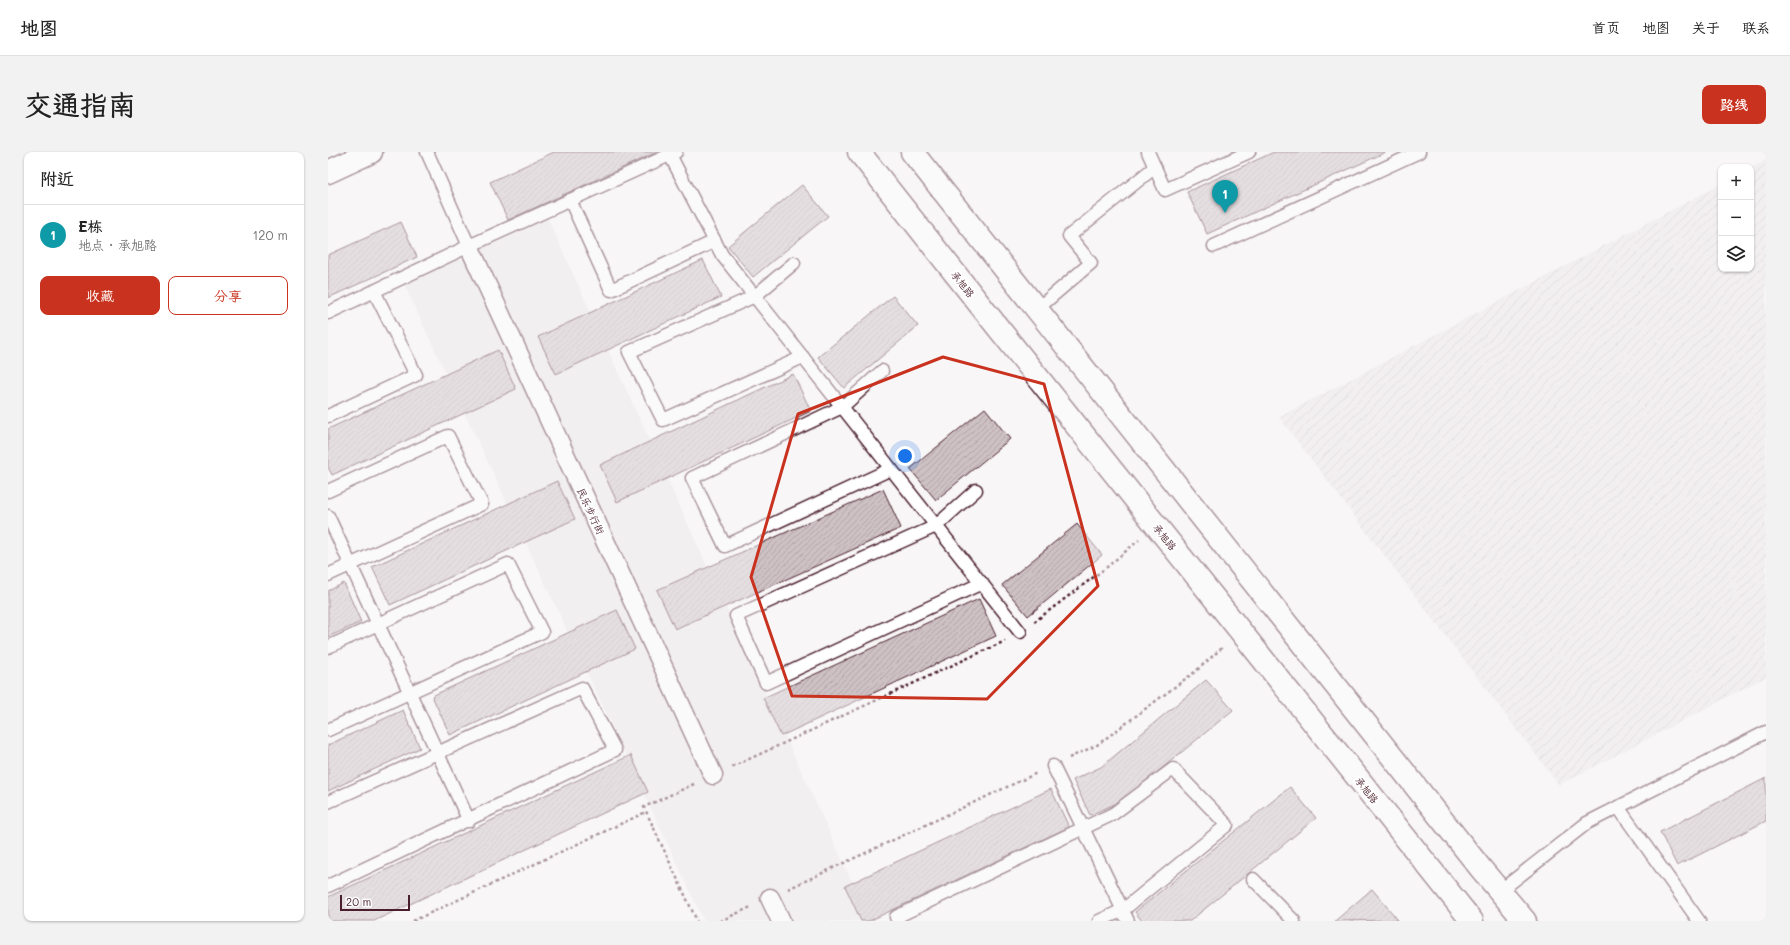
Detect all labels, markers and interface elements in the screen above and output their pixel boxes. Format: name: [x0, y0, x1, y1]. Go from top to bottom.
text: 地图: [20, 15, 58, 40]
text: 首页: [1592, 18, 1620, 37]
text: 地图: [1642, 18, 1670, 37]
text: 关于: [1692, 18, 1720, 37]
text: 联系: [1742, 18, 1770, 37]
button: 路线: [1702, 85, 1766, 124]
text: 交通指南: [24, 86, 136, 122]
map controls: [1718, 164, 1754, 272]
button: +: [1718, 164, 1754, 200]
text: 附近: [40, 167, 74, 189]
pin: 1: [1212, 180, 1238, 213]
button: −: [1718, 200, 1754, 236]
text: E栋: [78, 216, 103, 236]
text: 1: [50, 226, 56, 243]
text: 120 m: [252, 226, 288, 243]
text: 地点 · 承旭路: [78, 236, 157, 253]
button: layers: [1718, 236, 1754, 272]
street label: 承旭路: [948, 268, 978, 300]
button: 收藏: [40, 276, 160, 315]
button: 分享: [168, 276, 288, 315]
your location: [895, 446, 915, 466]
street label: 民乐步行街: [574, 485, 608, 537]
street label: 承旭路: [1150, 521, 1180, 553]
street label: 承旭路: [1352, 774, 1382, 806]
scale bar: [340, 893, 410, 912]
text: 20 m: [346, 894, 371, 909]

